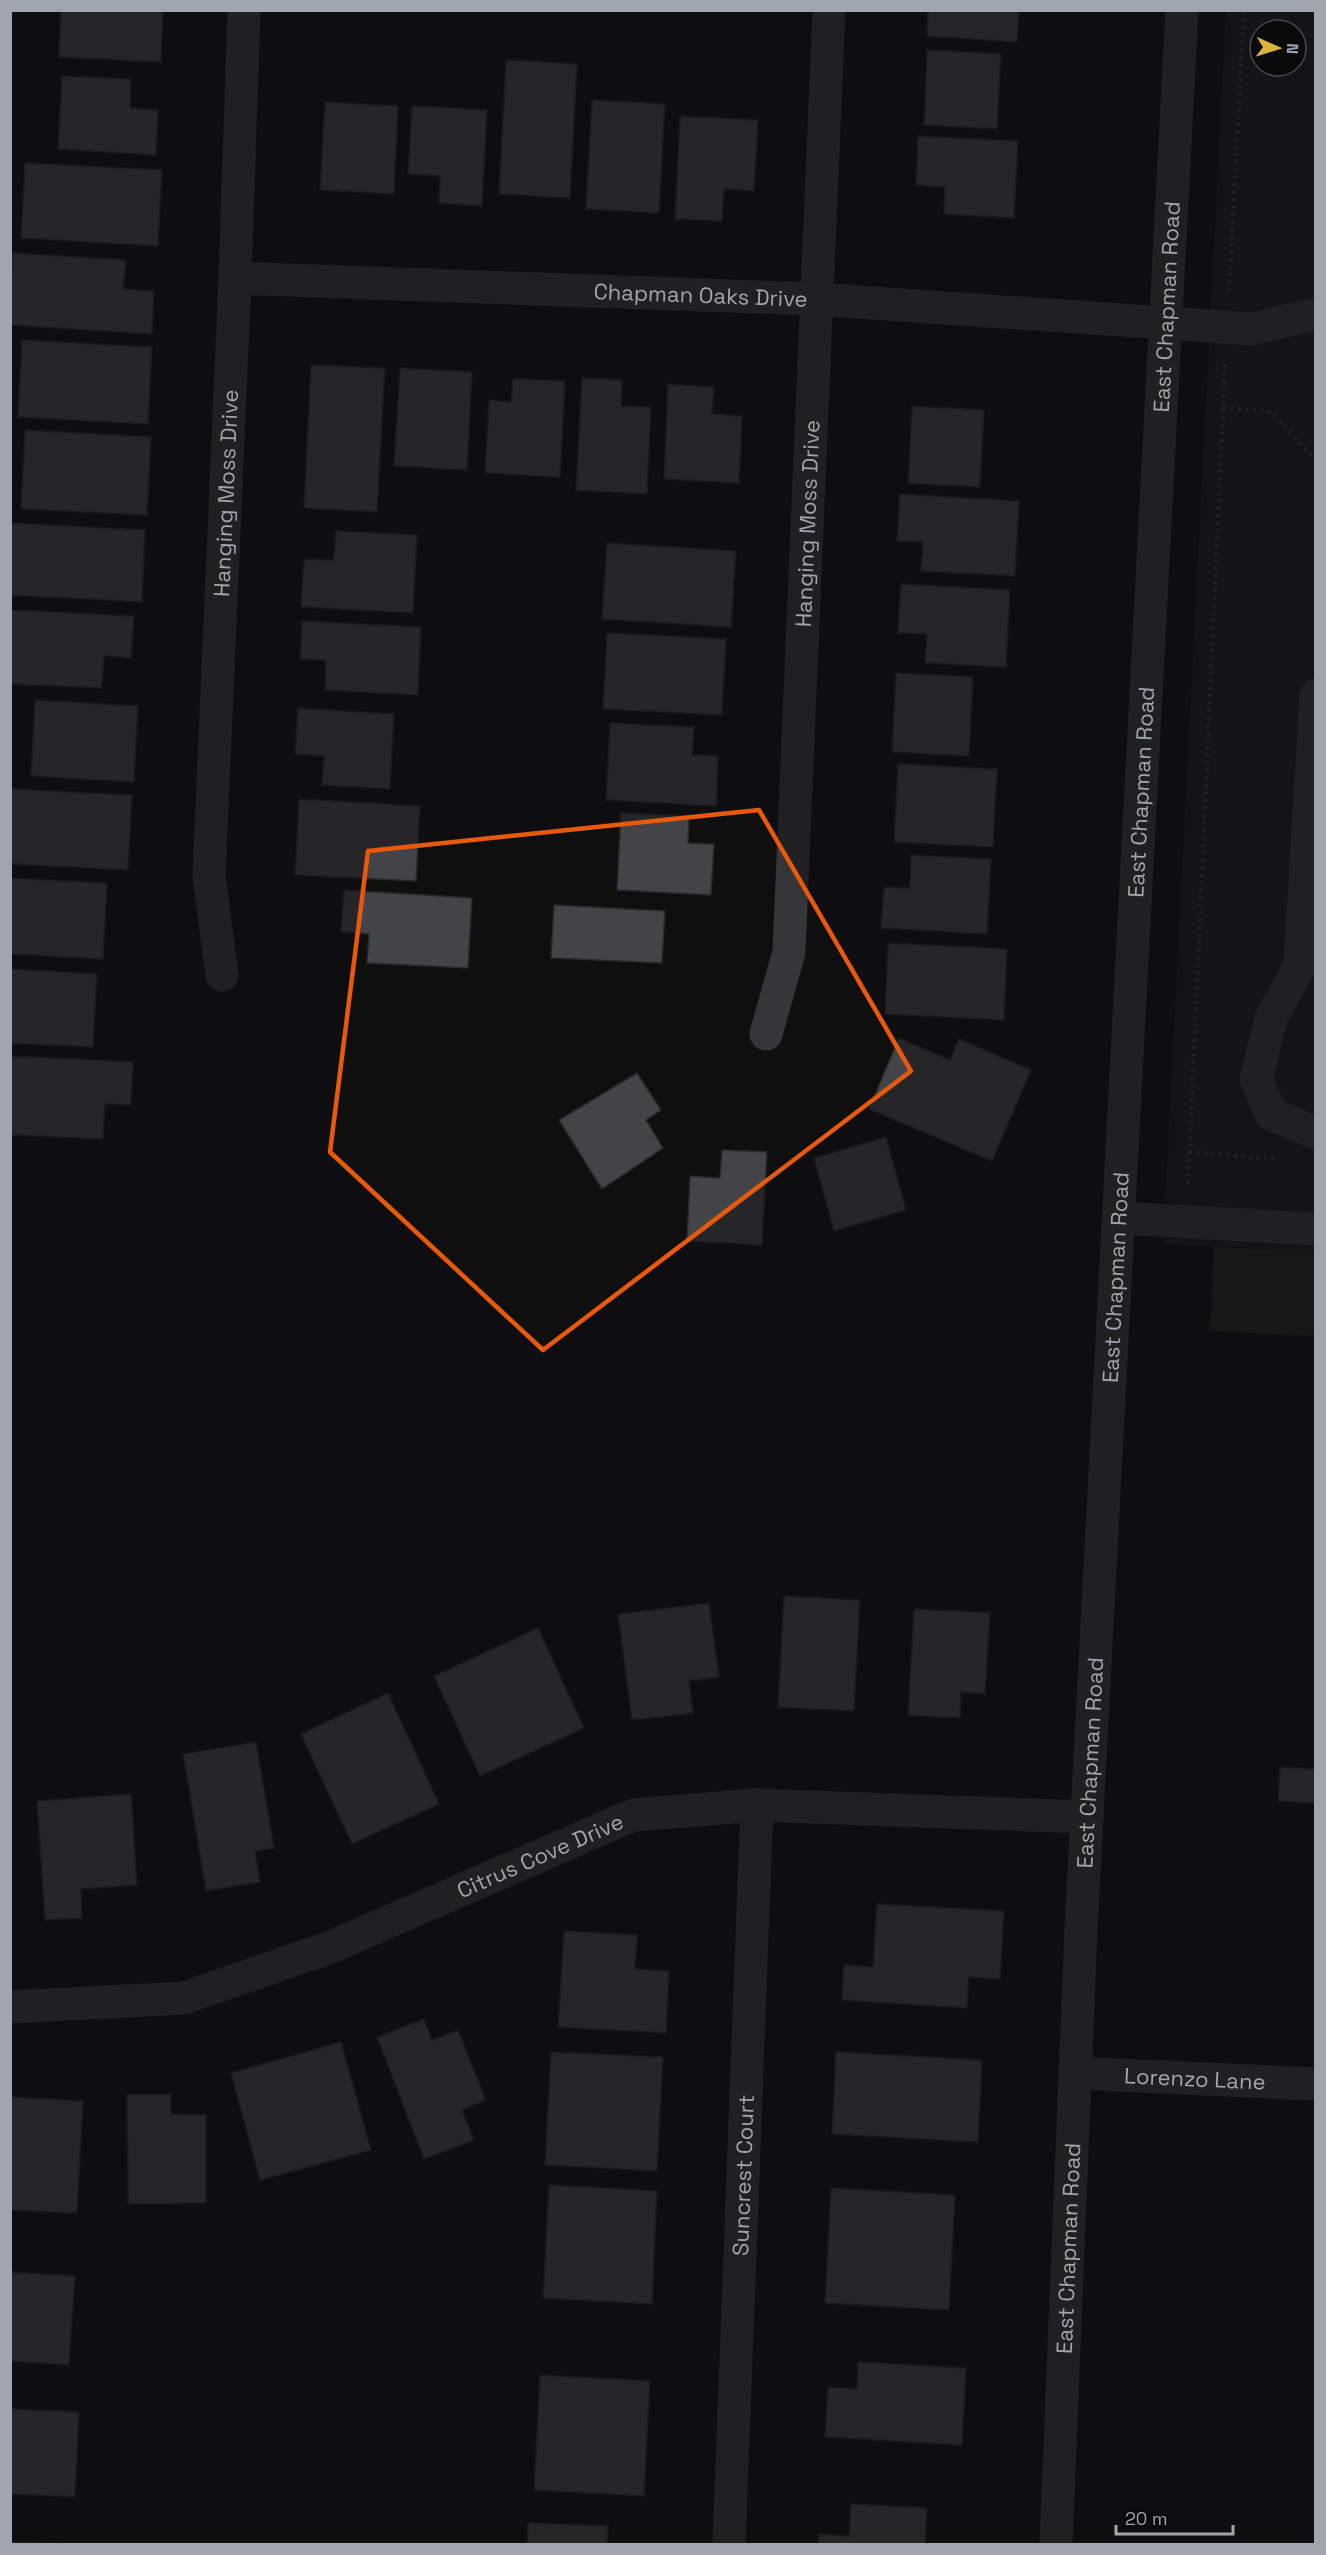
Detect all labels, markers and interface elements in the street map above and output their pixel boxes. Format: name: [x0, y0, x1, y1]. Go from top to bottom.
north arrow: [1248, 18, 1308, 78]
text: N: [1282, 43, 1303, 55]
street label: East Chapman Road: [1147, 201, 1186, 413]
street label: Chapman Oaks Drive: [593, 277, 808, 313]
street label: Hanging Moss Drive: [207, 389, 244, 598]
street label: Hanging Moss Drive: [789, 419, 826, 628]
street label: East Chapman Road: [1121, 686, 1160, 898]
street label: East Chapman Road: [1096, 1171, 1135, 1384]
street label: East Chapman Road: [1070, 1656, 1109, 1869]
street label: Citrus Cove Drive: [453, 1807, 628, 1904]
street label: Lorenzo Lane: [1124, 2061, 1266, 2096]
street label: Suncrest Court: [726, 2094, 760, 2256]
street label: East Chapman Road: [1050, 2142, 1086, 2354]
scale bar: [1116, 2498, 1233, 2536]
text: 20 m: [1125, 2507, 1168, 2530]

